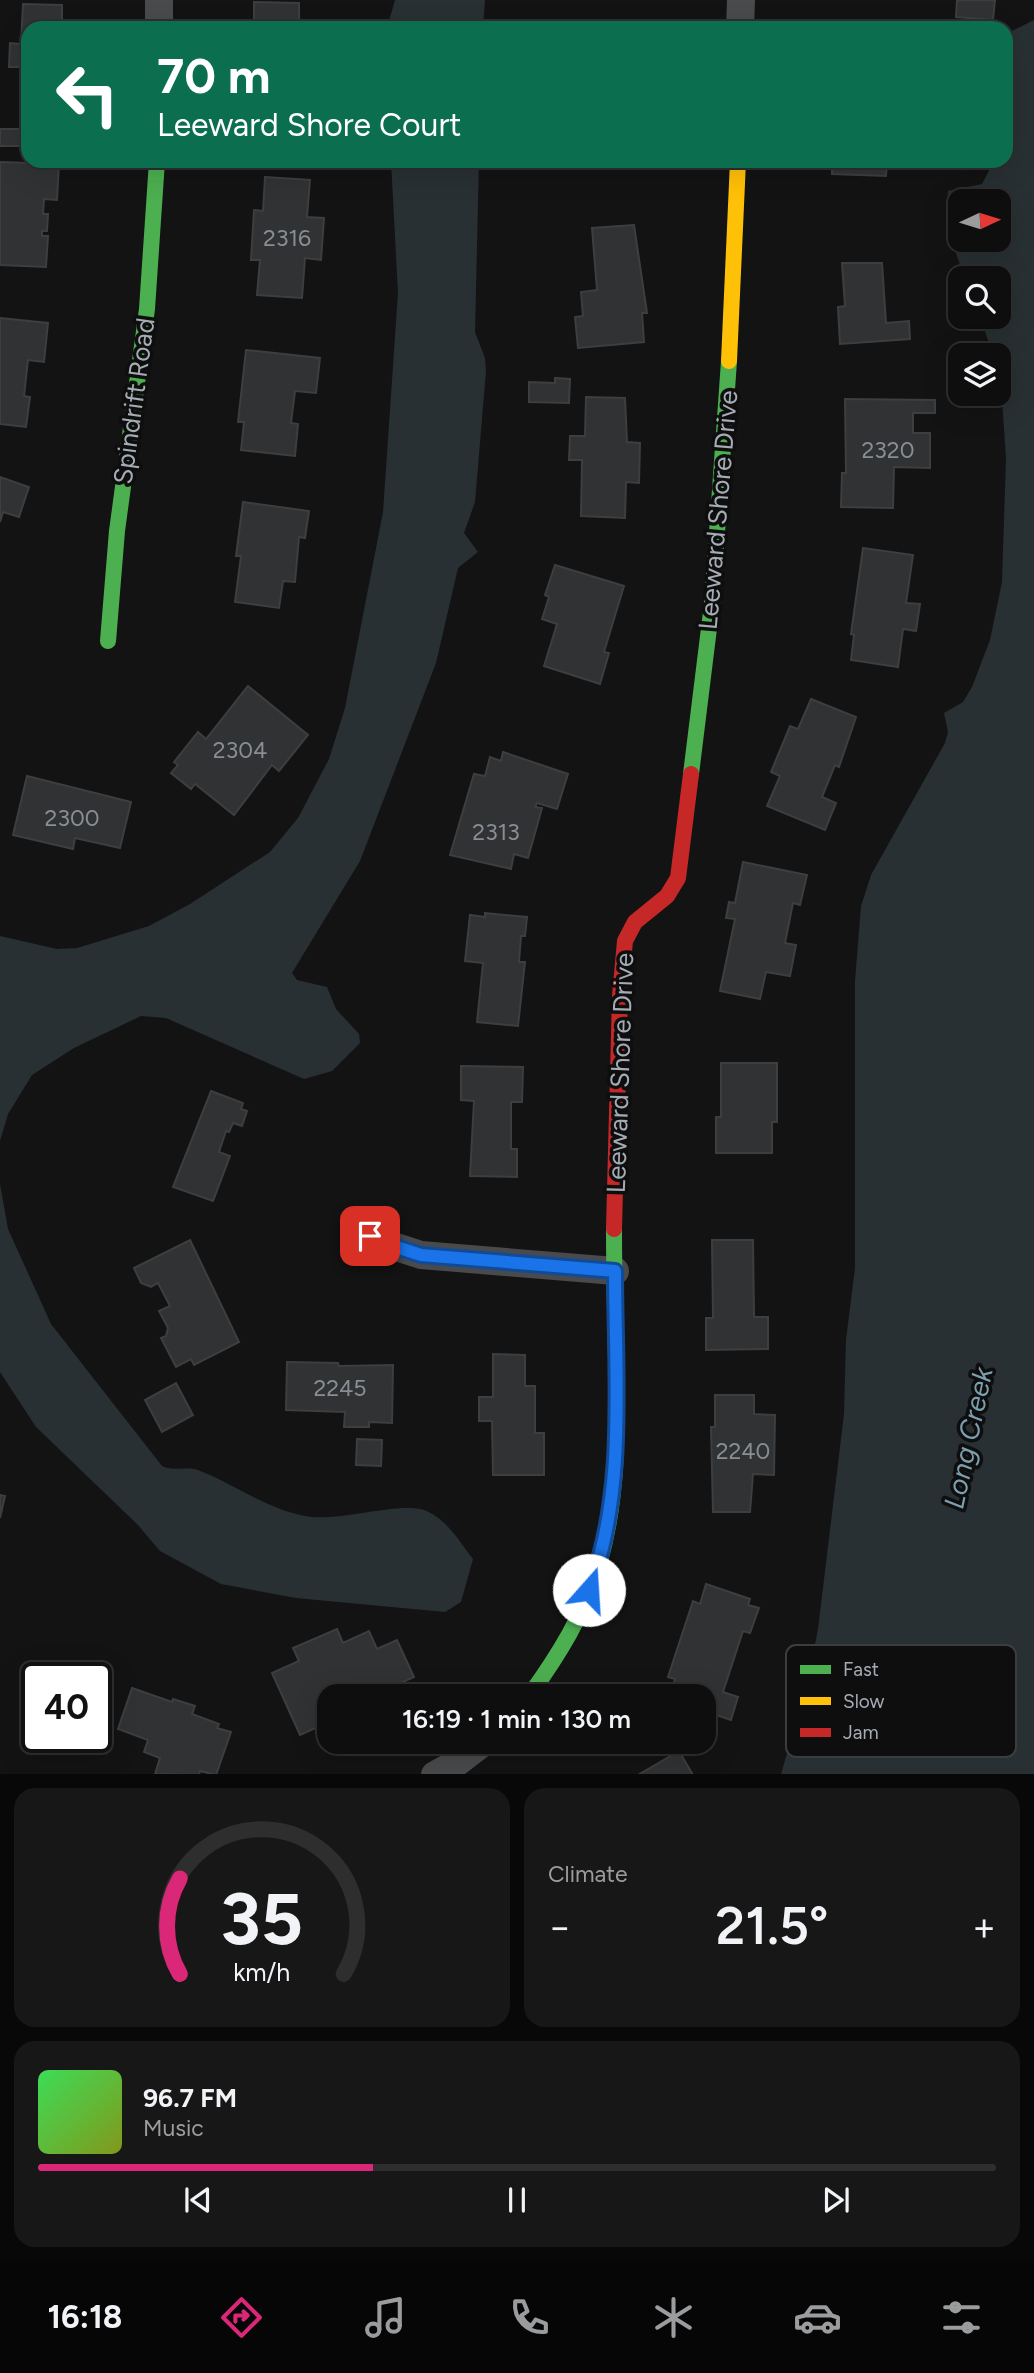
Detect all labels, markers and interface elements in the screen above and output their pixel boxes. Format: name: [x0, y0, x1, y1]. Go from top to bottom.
text: 70 m: [157, 46, 270, 105]
icon: left: [42, 49, 133, 140]
text: Leeward Shore Court: [157, 106, 461, 144]
north arrow: [948, 189, 1012, 252]
map controls: [948, 189, 1011, 406]
house number: 2316: [263, 224, 311, 252]
button: search: [948, 266, 1011, 329]
street label: Spindrift Road: [106, 316, 162, 486]
button: layers: [948, 343, 1011, 406]
street label: Leeward Shore Drive: [692, 389, 744, 631]
house number: 2320: [862, 436, 914, 464]
house number: 2304: [213, 736, 267, 764]
house number: 2300: [45, 804, 99, 832]
house number: 2313: [472, 818, 520, 846]
street label: Leeward Shore Drive: [600, 952, 640, 1194]
pin: [340, 1206, 400, 1266]
icon: arrive: [351, 1217, 389, 1255]
water label: Long Creek: [936, 1363, 1000, 1512]
house number: 2245: [313, 1374, 367, 1402]
house number: 2240: [716, 1437, 770, 1465]
position arrow: [552, 1553, 626, 1627]
legend: [786, 1645, 1016, 1757]
text: Fast: [843, 1658, 879, 1681]
speed limit sign: 40: [21, 1662, 112, 1753]
text: Slow: [843, 1690, 885, 1713]
text: 16:19 · 1 min · 130 m: [402, 1703, 631, 1735]
text: Jam: [843, 1721, 879, 1744]
text: Climate: [548, 1860, 627, 1888]
text: 35: [221, 1875, 303, 1962]
text: 21.5°: [715, 1895, 829, 1957]
text: −: [548, 1904, 572, 1950]
text: +: [972, 1904, 996, 1950]
text: km/h: [233, 1956, 291, 1986]
text: 96.7 FM: [143, 2082, 237, 2114]
text: Music: [143, 2114, 204, 2142]
icon: previous: [179, 2181, 217, 2219]
icon: pause: [498, 2181, 536, 2219]
icon: next: [817, 2181, 855, 2219]
icon: directions: [217, 2293, 266, 2342]
icon: music: [361, 2293, 410, 2342]
icon: phone: [505, 2293, 554, 2342]
icon: climate: [649, 2293, 698, 2342]
icon: car: [793, 2293, 842, 2342]
icon: filters: [937, 2293, 986, 2342]
text: 16:18: [48, 2298, 122, 2336]

